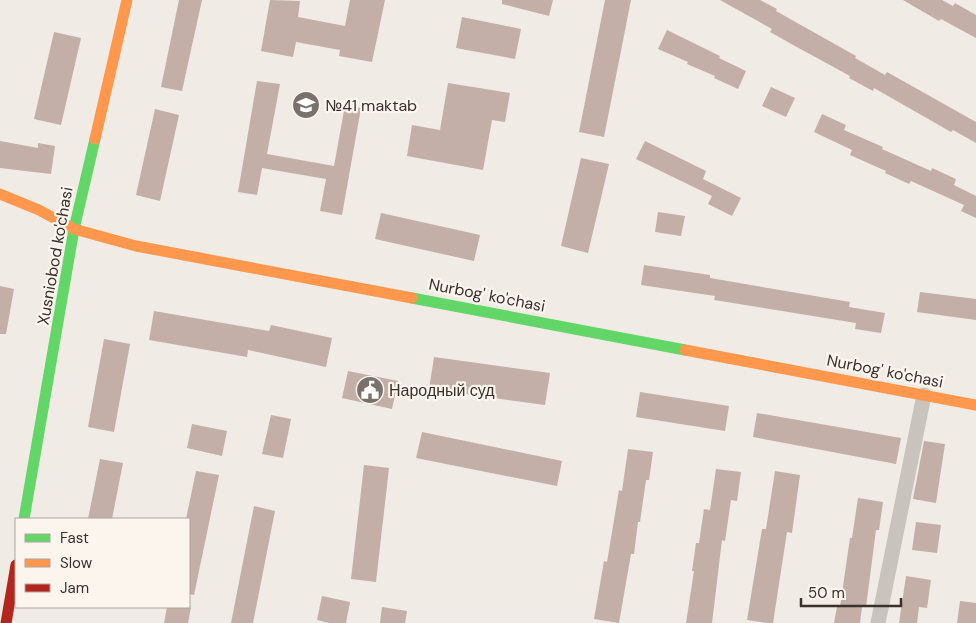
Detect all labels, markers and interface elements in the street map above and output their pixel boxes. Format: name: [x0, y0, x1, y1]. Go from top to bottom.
school or university icon: №41 maktab: [291, 90, 321, 120]
place label: №41 maktab: [325, 95, 417, 116]
street label: Xusniobod ko'chasi: [33, 185, 77, 327]
street label: Nurbog' ko'chasi: [427, 273, 547, 317]
street label: Nurbog' ko'chasi: [825, 349, 945, 393]
public building icon: Народный суд: [355, 375, 385, 405]
place label: Народный суд: [389, 380, 495, 401]
legend: [15, 518, 190, 608]
text: Fast: [60, 528, 89, 548]
text: Slow: [60, 553, 93, 573]
scale bar: [801, 576, 901, 608]
text: Jam: [60, 578, 89, 598]
text: 50 m: [808, 583, 845, 603]

